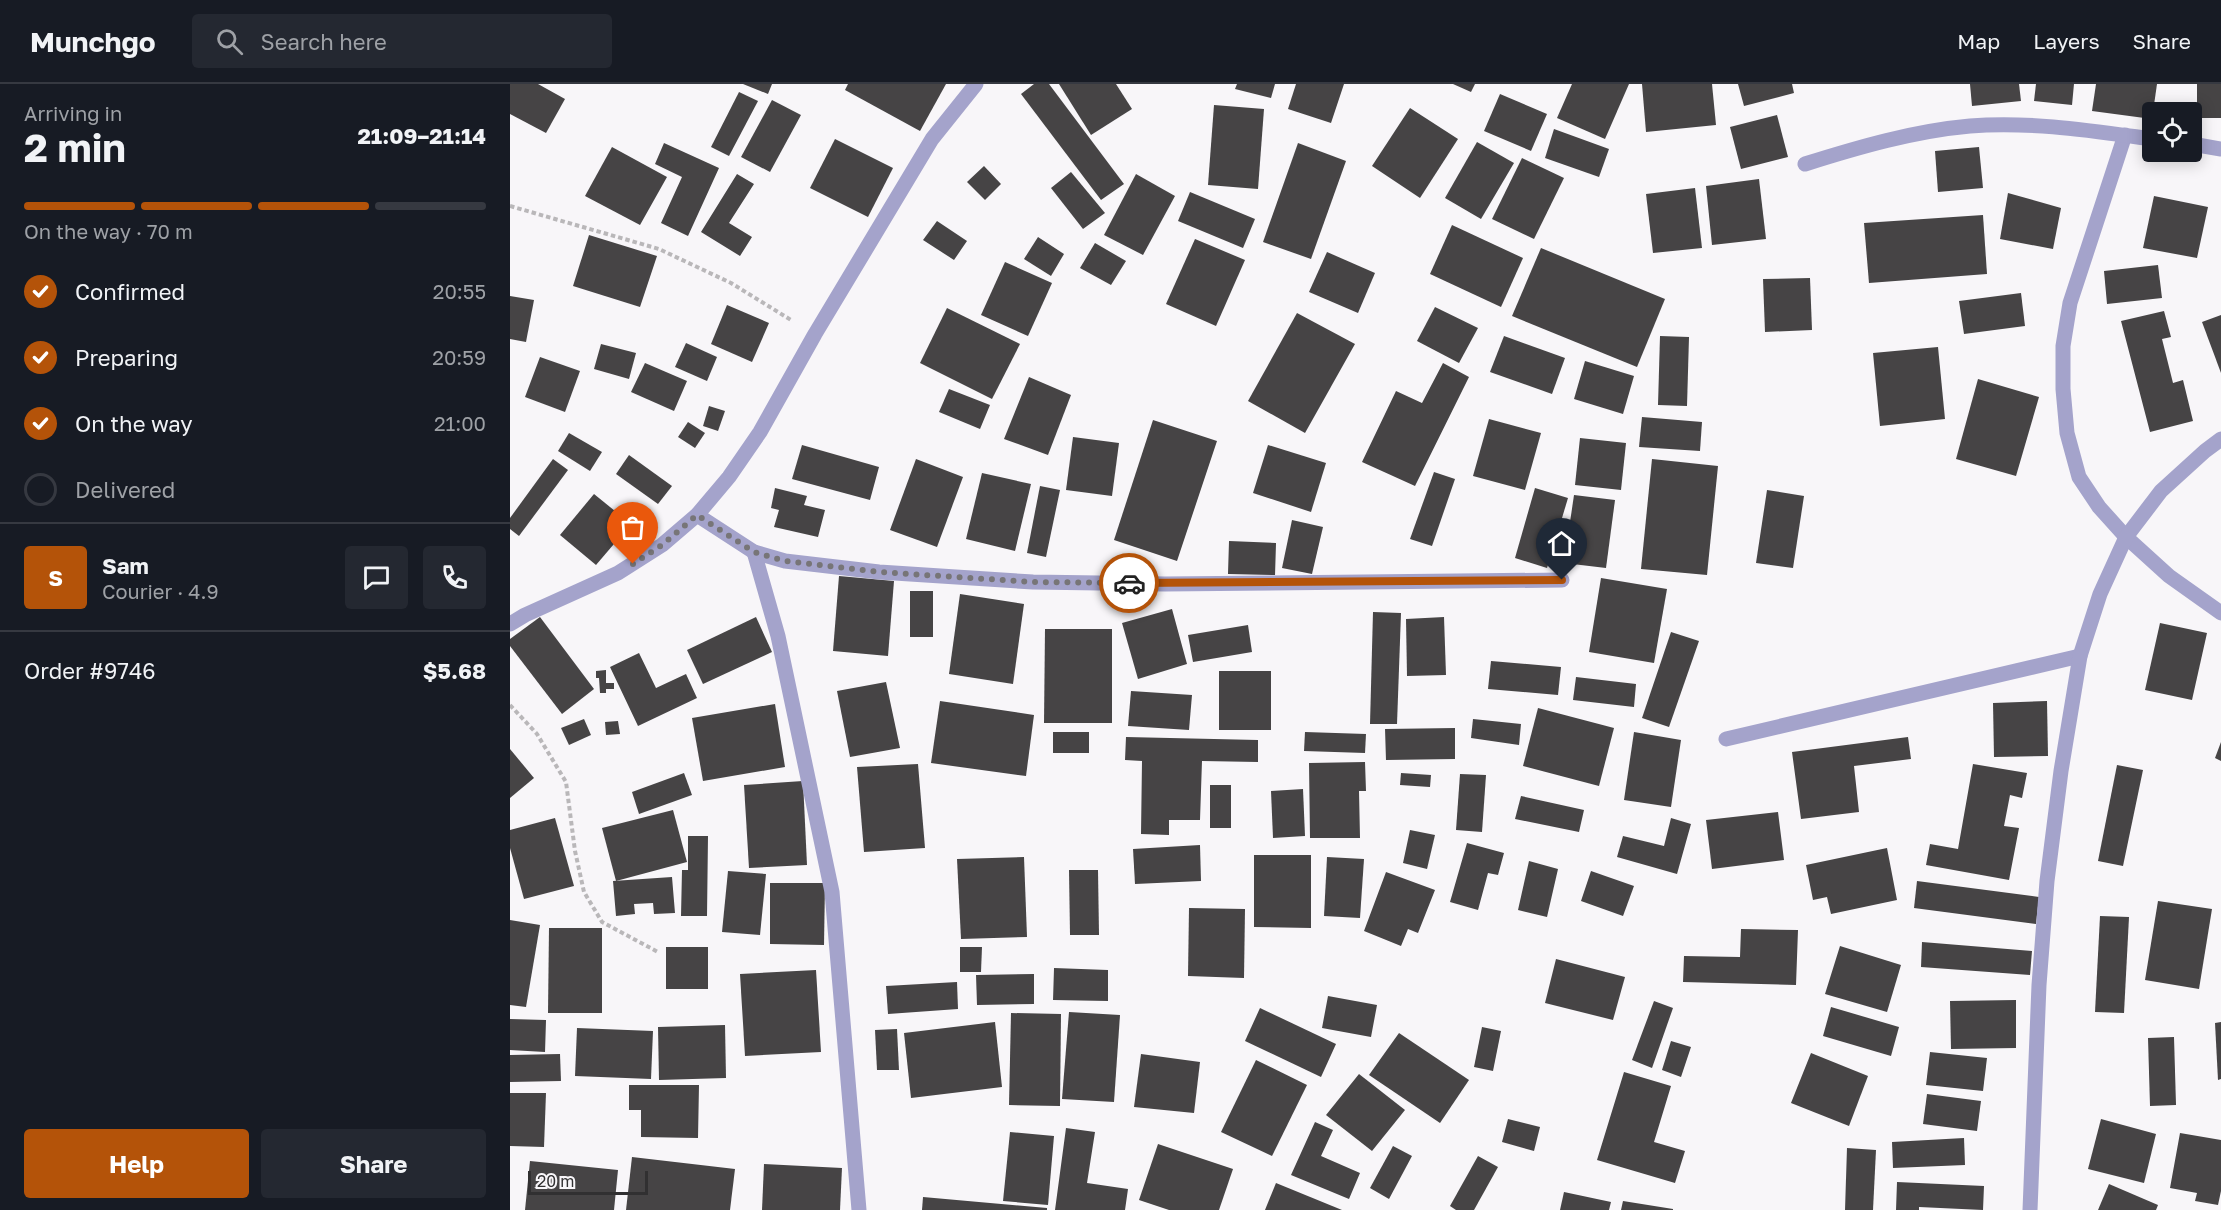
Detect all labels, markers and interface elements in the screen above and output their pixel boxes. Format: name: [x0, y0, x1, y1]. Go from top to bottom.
search box: [192, 14, 612, 68]
text: Munchgo: [30, 25, 156, 58]
icon: search: [213, 25, 246, 58]
text: Search here: [261, 28, 387, 55]
text: Map: [1957, 28, 2000, 54]
text: Layers: [2033, 28, 2100, 54]
text: Share: [2133, 28, 2191, 54]
text: Arriving in: [24, 101, 122, 125]
map controls: [2142, 102, 2202, 162]
button: locate: [2142, 102, 2202, 162]
text: 21:09–21:14: [357, 122, 486, 149]
text: 2 min: [24, 124, 126, 171]
text: On the way · 70 m: [24, 219, 193, 243]
icon: check: [24, 275, 57, 308]
text: Confirmed: [75, 278, 185, 305]
text: 20:55: [433, 279, 486, 303]
icon: check: [24, 341, 57, 374]
text: Preparing: [75, 344, 178, 371]
text: 20:59: [432, 345, 486, 369]
icon: check: [24, 407, 57, 440]
text: On the way: [75, 410, 193, 437]
text: 21:00: [434, 411, 486, 435]
text: Delivered: [75, 476, 175, 503]
pin: [607, 502, 658, 564]
icon: bag: [616, 511, 649, 544]
pin: [1536, 518, 1587, 580]
icon: home: [1545, 527, 1578, 560]
button: chat: [345, 546, 408, 609]
button: phone: [423, 546, 486, 609]
text: Sam: [102, 552, 149, 579]
courier: [1099, 553, 1159, 613]
text: S: [48, 564, 63, 591]
icon: car: [1113, 567, 1146, 600]
text: Courier · 4.9: [102, 579, 219, 603]
text: Order #9746: [24, 657, 156, 684]
text: $5.68: [423, 657, 486, 684]
button: Help: [24, 1129, 249, 1198]
button: Share: [261, 1129, 486, 1198]
scale bar: [528, 1168, 648, 1196]
text: 20 m: [537, 1171, 574, 1191]

